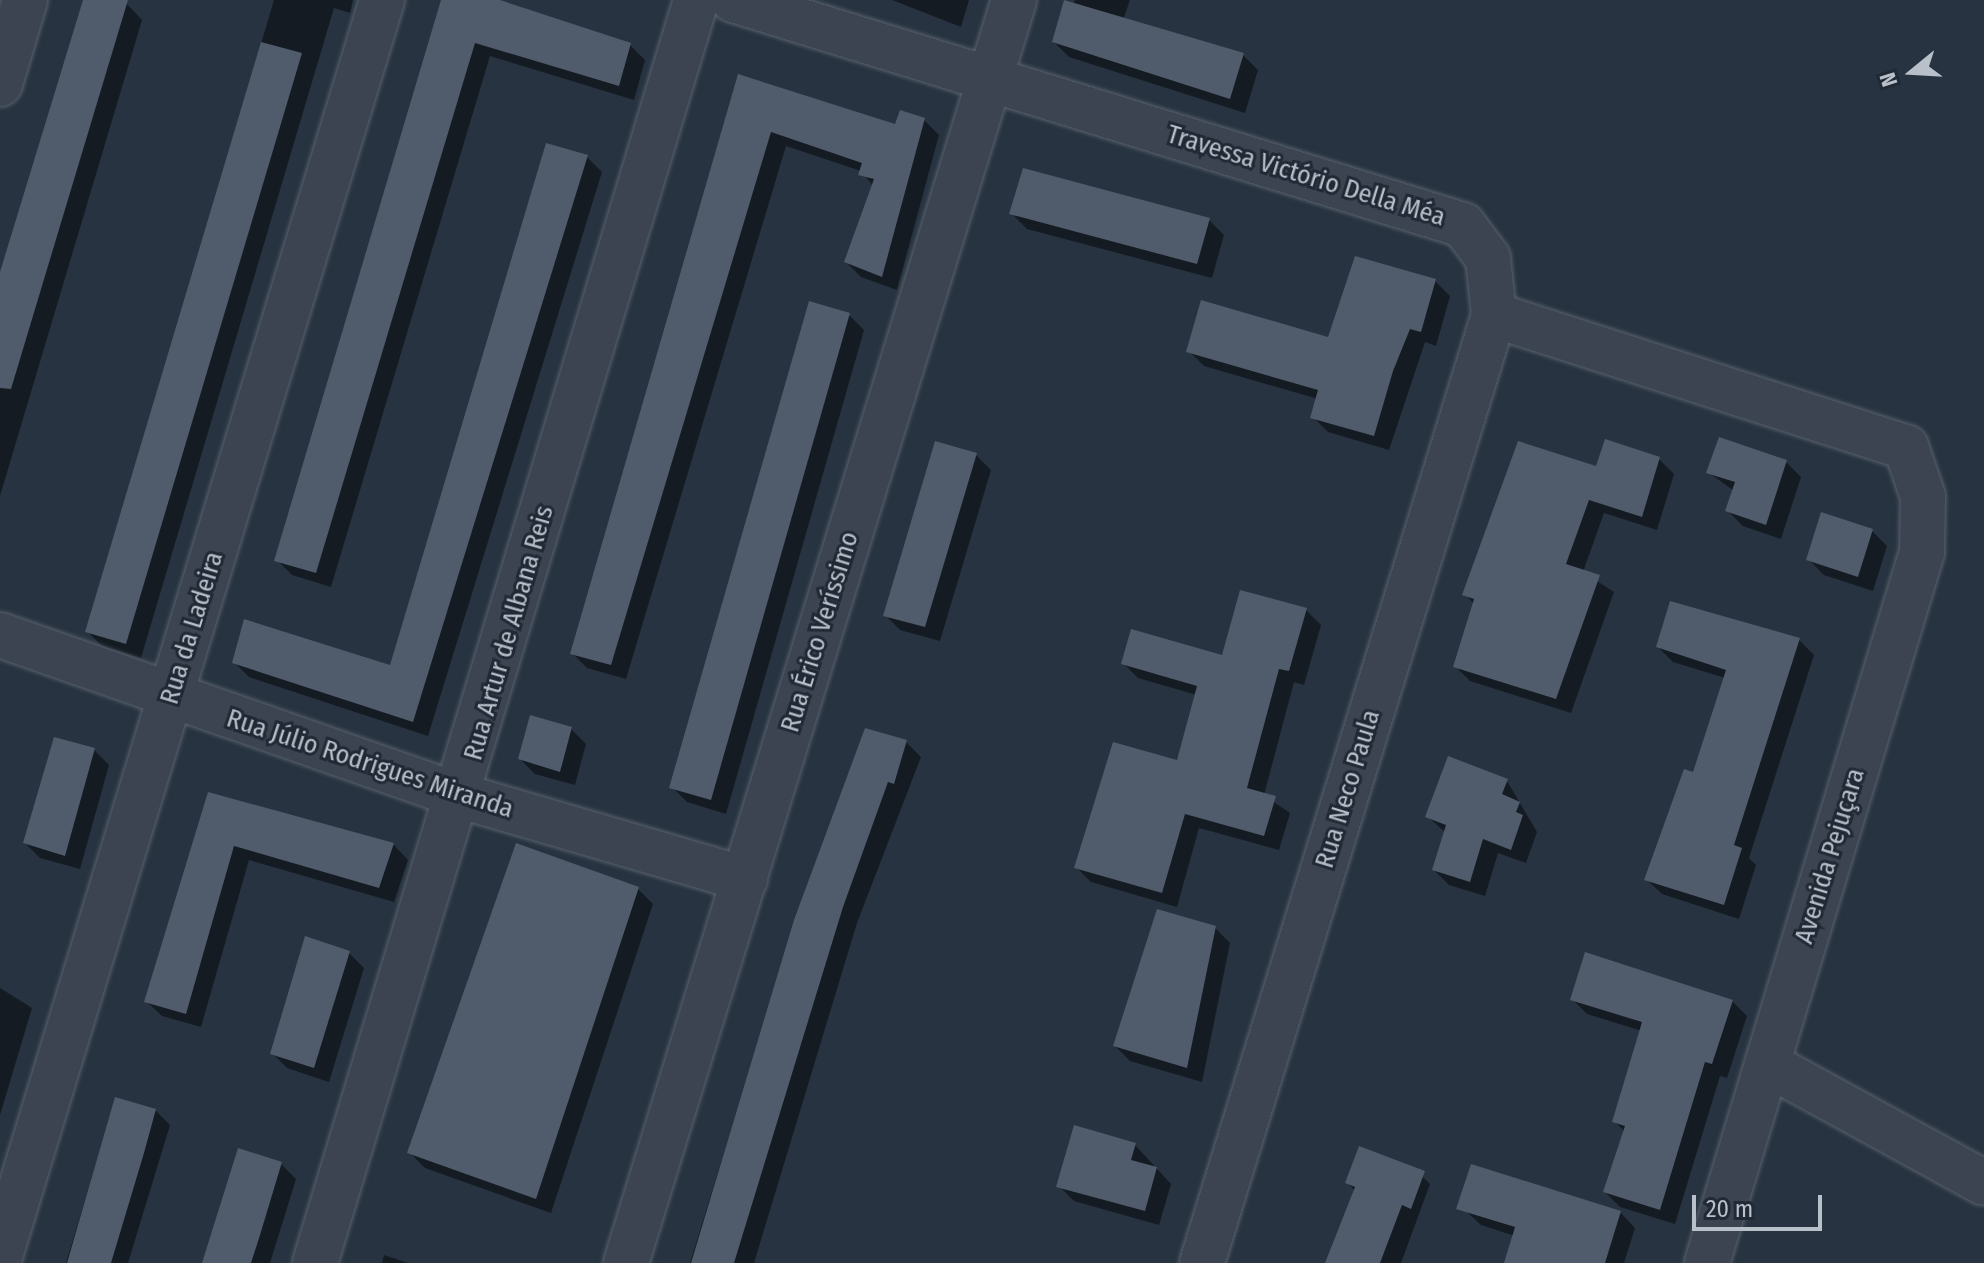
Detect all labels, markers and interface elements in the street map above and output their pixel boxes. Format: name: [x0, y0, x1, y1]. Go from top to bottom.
north arrow: [1872, 32, 1952, 112]
text: N: [1874, 69, 1904, 90]
street label: Travessa Victório Della Méa: [1163, 119, 1449, 233]
street label: Rua Artur de Albana Reis: [458, 502, 560, 764]
street label: Rua Érico Veríssimo: [775, 528, 865, 736]
street label: Rua da Ladeira: [154, 548, 230, 708]
street label: Rua Júlio Rodrigues Miranda: [223, 703, 517, 825]
street label: Rua Neco Paula: [1309, 706, 1387, 872]
street label: Avenida Pejuçara: [1789, 765, 1871, 947]
scale bar: [1696, 1179, 1826, 1229]
text: 20 m: [1706, 1195, 1753, 1223]

